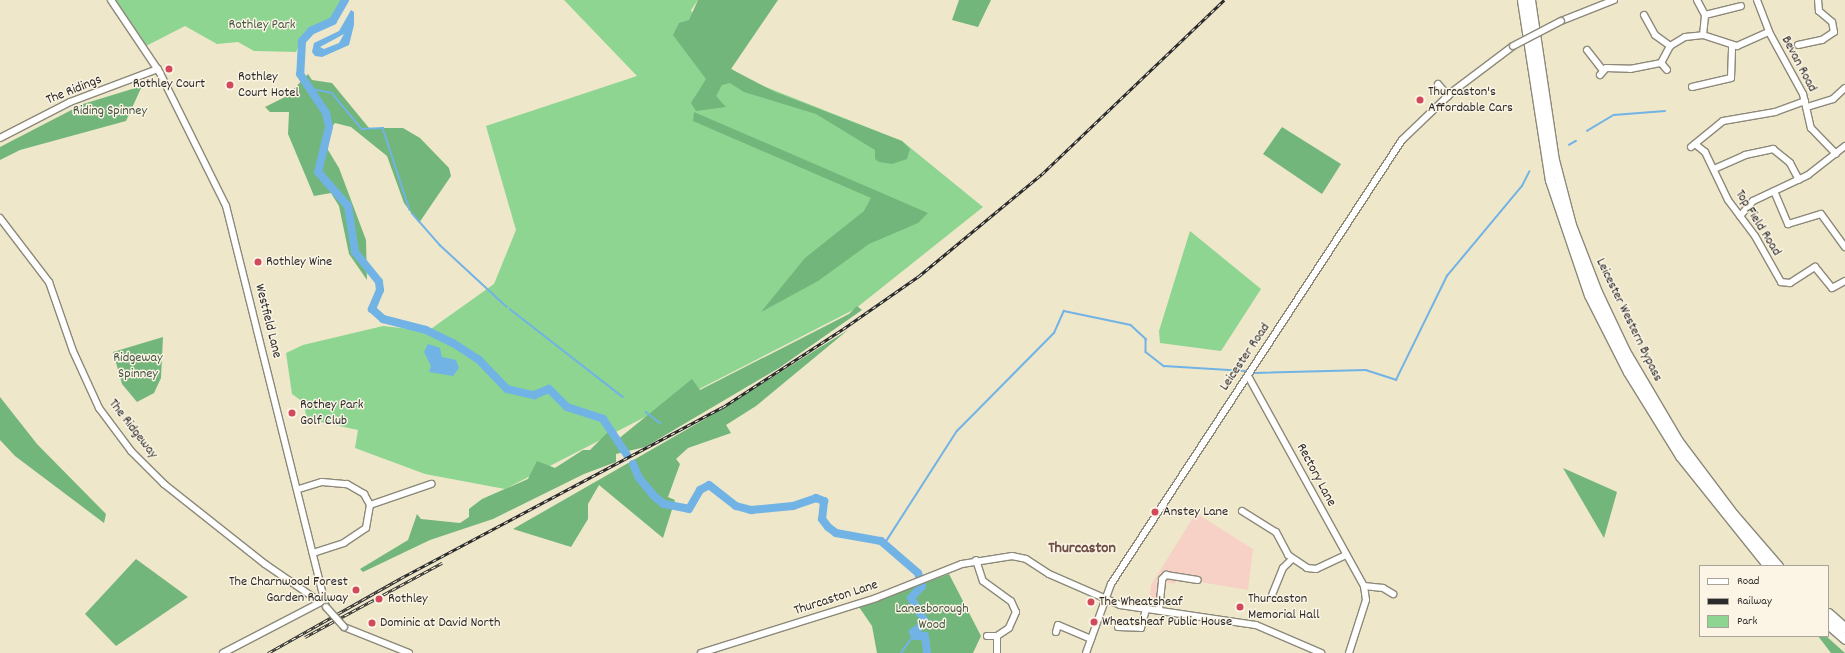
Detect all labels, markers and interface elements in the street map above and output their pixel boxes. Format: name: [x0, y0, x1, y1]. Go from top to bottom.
park label: Rothley Park: [229, 17, 295, 33]
street label: Bevan Road: [1777, 33, 1821, 95]
marker: Rothley Court: [164, 64, 174, 74]
place label: Rothley Court Hotel: [238, 69, 299, 102]
street label: The Ridings: [44, 71, 104, 109]
place label: Rothley Court: [133, 76, 205, 92]
marker: Rothley Court Hotel: [225, 80, 235, 90]
place label: Thurcaston's Affordable Cars: [1428, 84, 1513, 116]
marker: Thurcaston's Affordable Cars: [1415, 95, 1425, 105]
park label: Riding Spinney: [73, 103, 147, 119]
street label: Top Field Road: [1731, 187, 1785, 259]
place label: Rothley Wine: [266, 254, 332, 270]
street label: Leicester Western Bypass: [1592, 256, 1666, 384]
marker: Rothley Wine: [253, 257, 263, 267]
street label: Westfield Lane: [251, 282, 285, 360]
street label: Leicester Road: [1216, 320, 1274, 394]
park label: Ridgeway Spinney: [113, 350, 163, 382]
street label: The Ridgeway: [105, 396, 161, 462]
place label: Rothey Park Golf Club: [300, 397, 364, 430]
marker: Rothey Park Golf Club: [287, 408, 297, 418]
street label: Rectory Lane: [1292, 441, 1340, 509]
place label: Anstey Lane: [1163, 504, 1228, 520]
marker: Anstey Lane: [1150, 507, 1160, 517]
district label: Thurcaston: [1048, 539, 1116, 559]
legend: [1699, 565, 1829, 637]
text: Road: [1737, 573, 1759, 590]
place label: The Charnwood Forest Garden Railway: [229, 574, 348, 606]
street label: Thurcaston Lane: [792, 577, 880, 619]
marker: The Charnwood Forest Garden Railway: [351, 585, 361, 595]
place label: Rothley: [388, 591, 428, 607]
place label: Thurcaston Memorial Hall: [1248, 591, 1319, 624]
marker: Rothley: [373, 593, 385, 605]
text: Railway: [1737, 593, 1772, 610]
place label: The Wheatsheaf: [1099, 594, 1183, 610]
marker: The Wheatsheaf: [1086, 597, 1096, 607]
park label: Lanesborough Wood: [895, 601, 969, 634]
marker: Thurcaston Memorial Hall: [1235, 602, 1245, 612]
text: Park: [1737, 613, 1757, 630]
place label: Wheatsheaf Public House: [1102, 614, 1232, 630]
place label: Dominic at David North: [380, 615, 500, 631]
marker: Wheatsheaf Public House: [1089, 617, 1099, 627]
marker: Dominic at David North: [367, 618, 377, 628]

